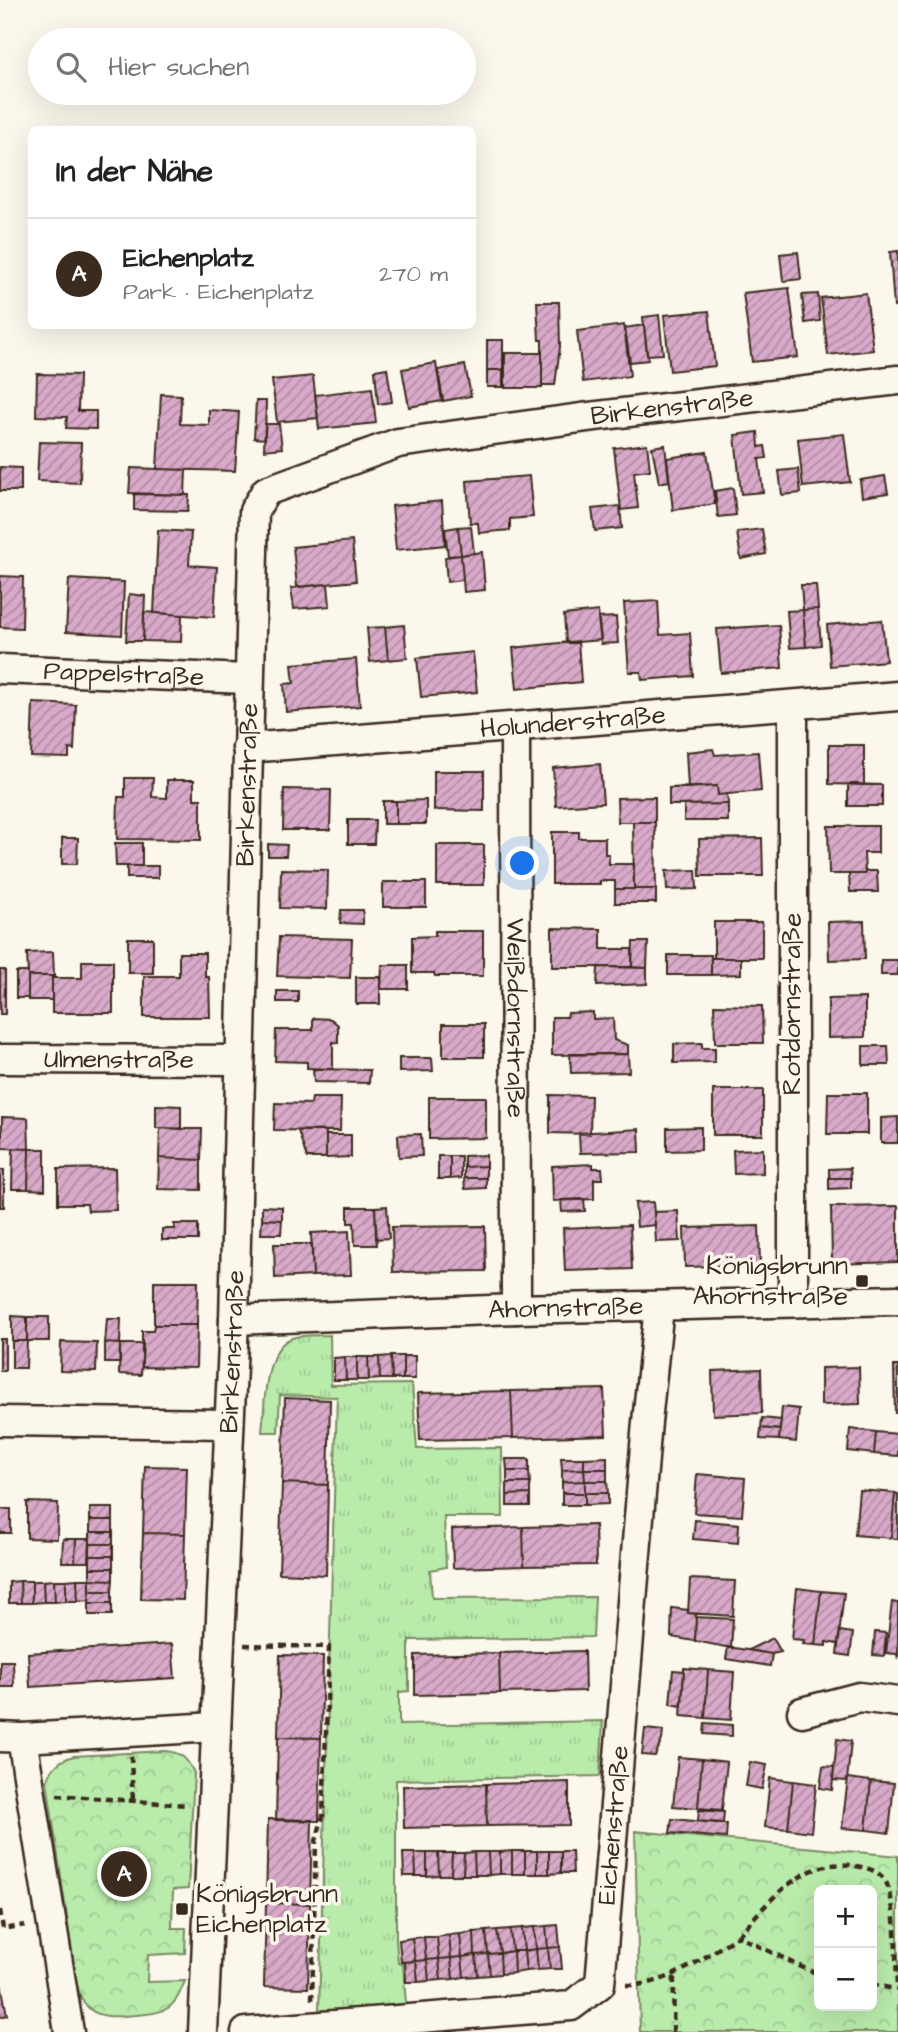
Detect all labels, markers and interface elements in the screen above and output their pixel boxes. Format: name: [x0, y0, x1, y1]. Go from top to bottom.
search box: [28, 28, 476, 105]
icon: search: [52, 48, 90, 86]
text: Hier suchen: [108, 49, 249, 85]
text: In der Nähe: [56, 151, 213, 193]
text: Eichenplatz: [123, 240, 254, 276]
text: A: [72, 258, 86, 290]
text: 270 m: [379, 258, 448, 290]
text: Park · Eichenplatz: [123, 276, 314, 308]
street label: Birkenstraße: [589, 379, 755, 435]
street label: Pappelstraße: [43, 653, 205, 695]
street label: Holunderstraße: [479, 697, 667, 747]
street label: Birkenstraße: [227, 703, 267, 867]
your location: [505, 846, 539, 880]
street label: Rotdornstraße: [774, 913, 810, 1095]
street label: Weißdornstraße: [497, 918, 534, 1118]
street label: Ulmenstraße: [44, 1041, 194, 1078]
place label: Königsbrunn Ahornstraße: [693, 1248, 848, 1314]
street label: Birkenstraße: [211, 1269, 253, 1434]
marker: Königsbrunn Ahornstraße: [854, 1273, 870, 1289]
street label: Ahornstraße: [487, 1288, 644, 1328]
street label: Eichenstraße: [589, 1744, 638, 1906]
pin: A: [101, 1848, 147, 1900]
place label: Königsbrunn Eichenplatz: [196, 1876, 338, 1942]
map controls: [814, 1885, 877, 2011]
button: +: [814, 1885, 877, 1948]
marker: Königsbrunn Eichenplatz: [174, 1901, 190, 1917]
button: −: [814, 1948, 877, 2011]

